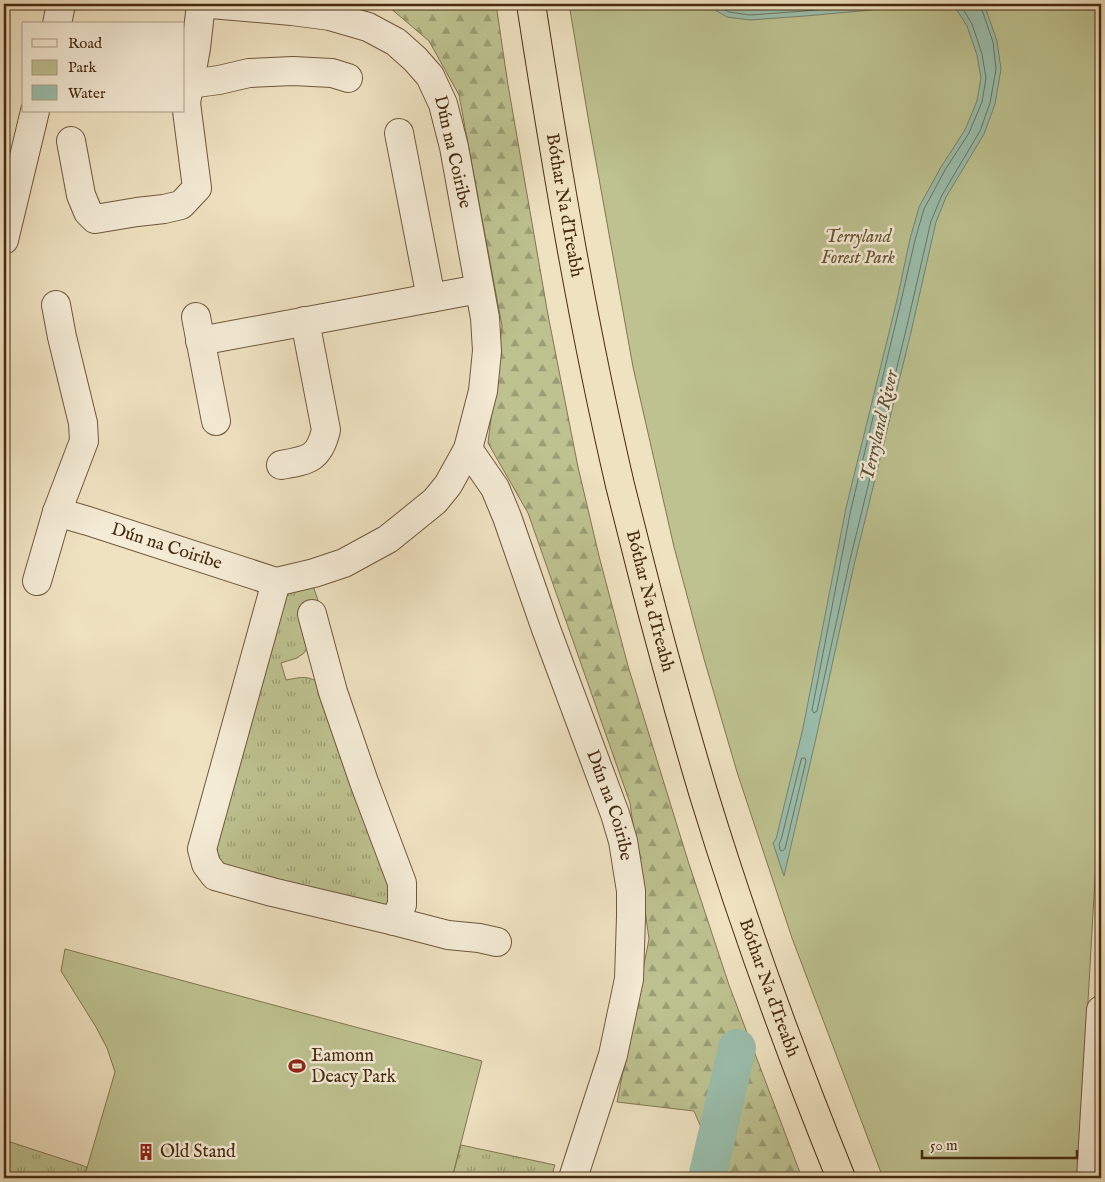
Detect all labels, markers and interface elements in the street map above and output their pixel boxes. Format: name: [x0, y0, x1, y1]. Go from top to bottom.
legend: [22, 22, 185, 112]
text: Road: [68, 34, 103, 53]
text: Park: [68, 58, 98, 77]
text: Water: [68, 84, 106, 103]
street label: Dún na Coiribe: [428, 93, 476, 211]
street label: Bóthar Na dTreabh: [540, 132, 588, 279]
park label: Terryland Forest Park: [821, 226, 895, 270]
water label: Terryland River: [856, 366, 905, 484]
street label: Dún na Coiribe: [108, 518, 225, 575]
street label: Bóthar Na dTreabh: [620, 528, 680, 675]
street label: Dún na Coiribe: [581, 747, 637, 862]
street label: Bóthar Na dTreabh: [733, 916, 804, 1061]
place label: Eamonn Deacy Park: [311, 1045, 397, 1089]
sports icon: Eamonn Deacy Park: [287, 1056, 307, 1076]
scale bar: [922, 1127, 1078, 1159]
text: 50 m: [930, 1136, 958, 1155]
place label: Old Stand: [160, 1141, 236, 1164]
building icon: Old Stand: [136, 1142, 156, 1162]

